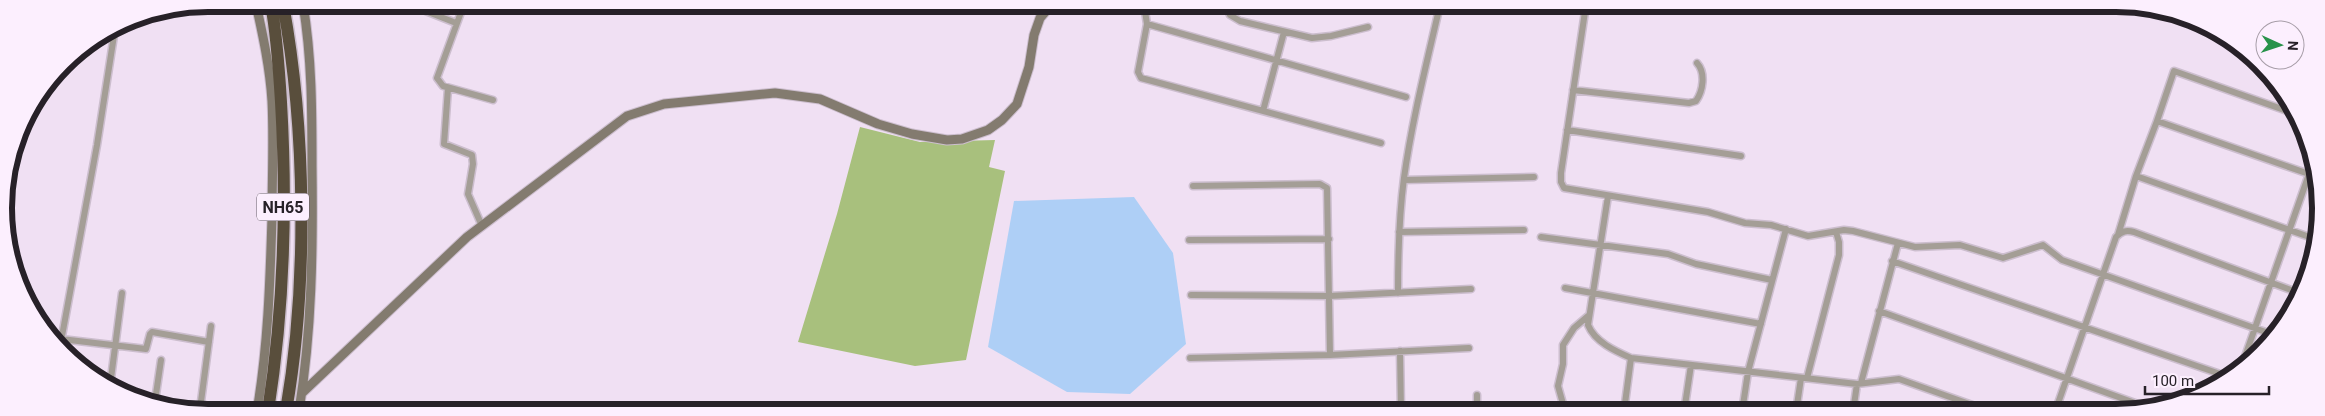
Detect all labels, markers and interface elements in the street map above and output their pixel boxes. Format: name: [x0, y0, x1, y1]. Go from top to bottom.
north arrow: [2255, 20, 2305, 70]
text: N: [2285, 40, 2301, 51]
road number: NH65: [257, 193, 309, 220]
scale bar: [2145, 364, 2269, 396]
text: 100 m: [2152, 372, 2194, 390]

